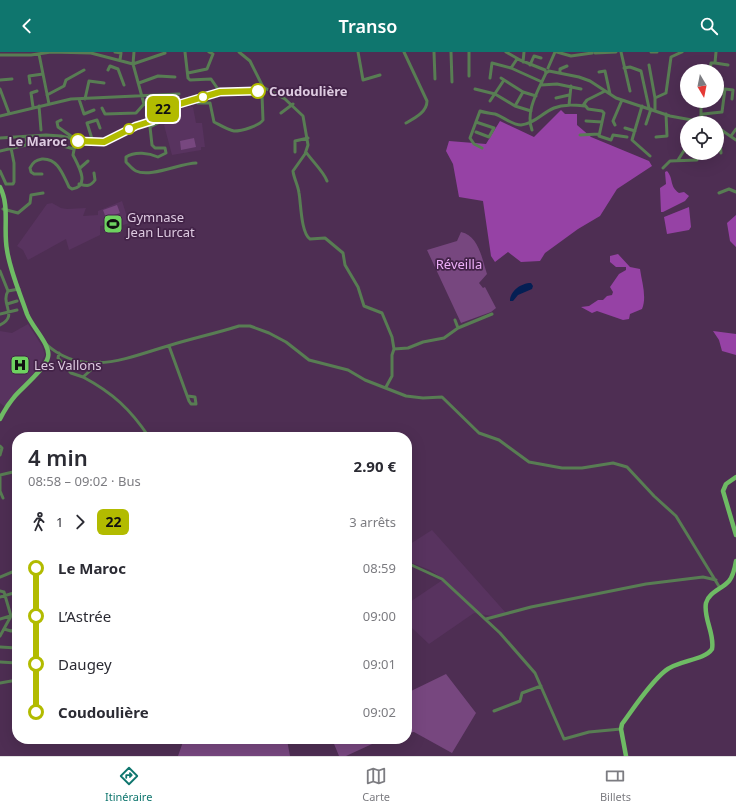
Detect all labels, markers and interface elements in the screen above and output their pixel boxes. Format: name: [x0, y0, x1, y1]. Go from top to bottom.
text: Transo: [339, 14, 397, 38]
icon: back: [16, 15, 38, 37]
icon: search: [698, 15, 720, 37]
north arrow: [680, 64, 724, 108]
map controls: [680, 64, 724, 160]
place label: Coudoulière: [269, 82, 348, 100]
marker: Coudoulière: [250, 83, 266, 99]
unlabelled marker: [197, 91, 209, 103]
line badge: 22: [145, 96, 181, 122]
text: 22: [155, 99, 171, 118]
button: locate: [680, 116, 724, 160]
unlabelled marker: [123, 123, 135, 135]
place label: Le Maroc: [8, 132, 67, 150]
marker: Le Maroc: [70, 133, 86, 149]
place label: Gymnase Jean Lurcat: [125, 208, 195, 241]
sports icon: Gymnase Jean Lurcat: [102, 213, 124, 235]
park label: Réveilla: [436, 255, 482, 273]
hospital icon: Les Vallons: [9, 354, 31, 376]
place label: Les Vallons: [34, 356, 101, 374]
text: 4 min: [28, 442, 88, 472]
text: 2.90 €: [354, 456, 396, 476]
text: 08:58 – 09:02 · Bus: [28, 472, 141, 490]
icon: walk: [28, 511, 50, 533]
icon: forward: [69, 511, 91, 533]
text: 22: [105, 512, 121, 531]
text: 1: [56, 513, 63, 531]
text: 3 arrêts: [349, 513, 396, 531]
text: Le Maroc: [58, 558, 126, 578]
text: 08:59: [363, 559, 396, 577]
text: L’Astrée: [58, 606, 111, 626]
text: 09:00: [363, 607, 396, 625]
text: Daugey: [58, 654, 112, 674]
text: 09:01: [363, 655, 396, 673]
text: Coudoulière: [58, 702, 149, 722]
text: 09:02: [363, 703, 396, 721]
tab: Itinéraire: [105, 765, 152, 804]
tab: Carte: [362, 765, 390, 804]
tab: Billets: [600, 765, 631, 804]

